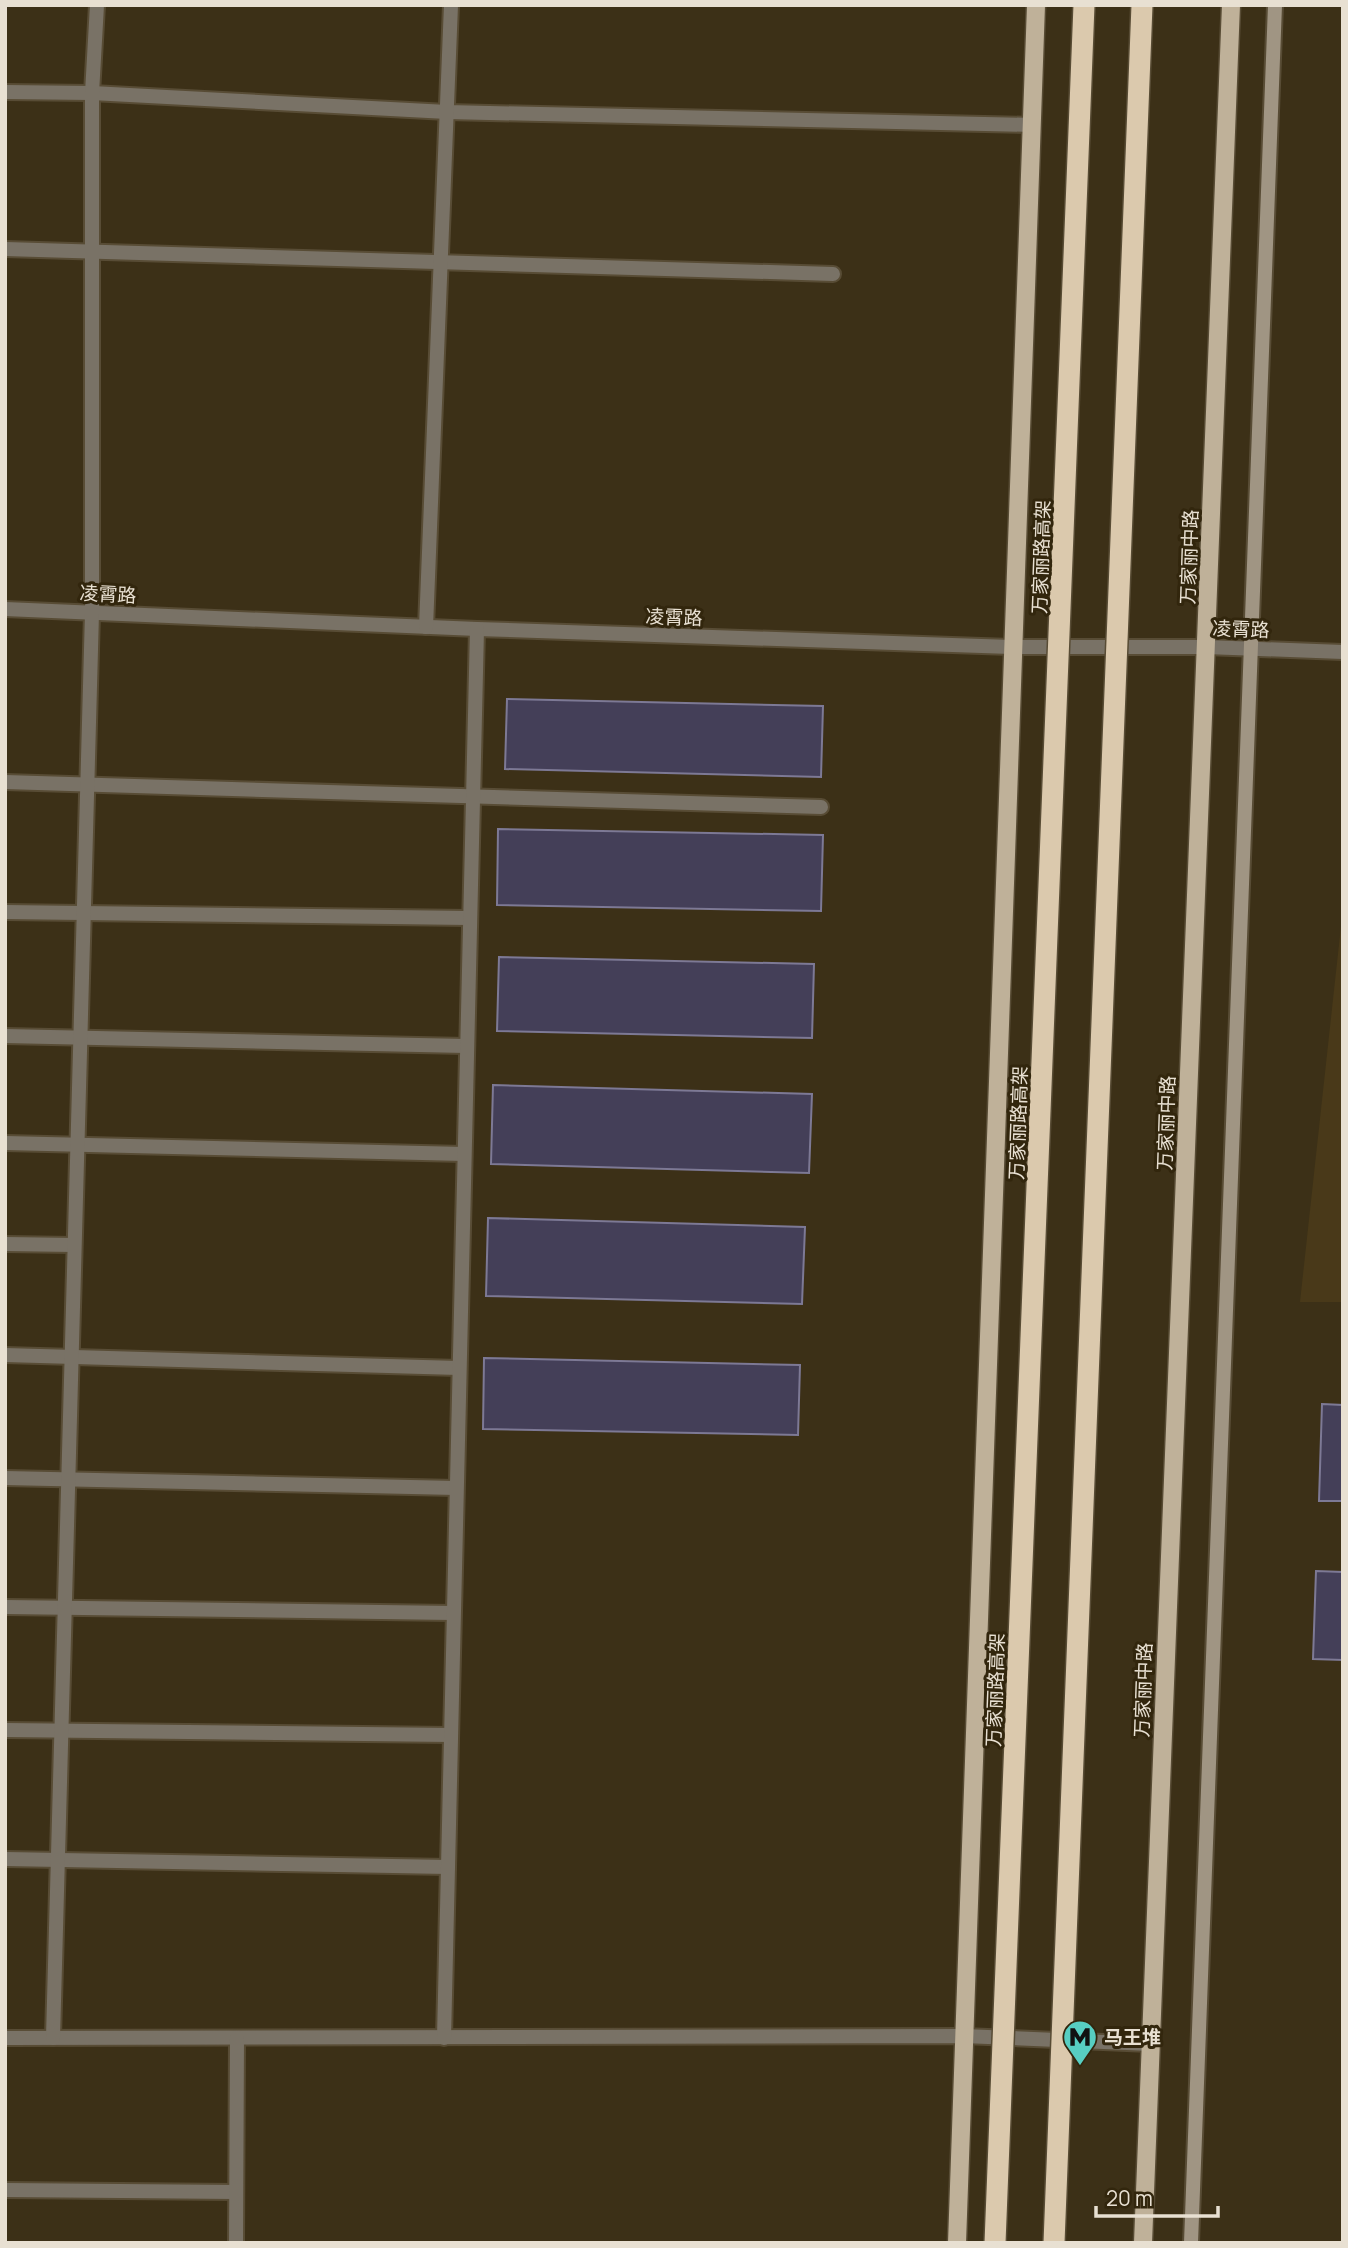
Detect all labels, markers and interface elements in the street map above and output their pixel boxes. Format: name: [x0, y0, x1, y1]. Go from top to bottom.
street label: 万家丽路高架: [1026, 500, 1056, 614]
street label: 万家丽中路: [1174, 509, 1204, 605]
street label: 凌霄路: [79, 580, 137, 608]
street label: 凌霄路: [645, 603, 703, 631]
street label: 凌霄路: [1212, 615, 1270, 643]
street label: 万家丽路高架: [1003, 1066, 1033, 1180]
street label: 万家丽中路: [1151, 1075, 1181, 1171]
street label: 万家丽路高架: [980, 1633, 1010, 1747]
street label: 万家丽中路: [1128, 1642, 1158, 1738]
metro station icon: 马王堆: [1061, 2018, 1099, 2067]
place label: 马王堆: [1104, 2024, 1161, 2050]
scale bar: [1096, 2174, 1218, 2218]
text: 20 m: [1106, 2184, 1153, 2212]

